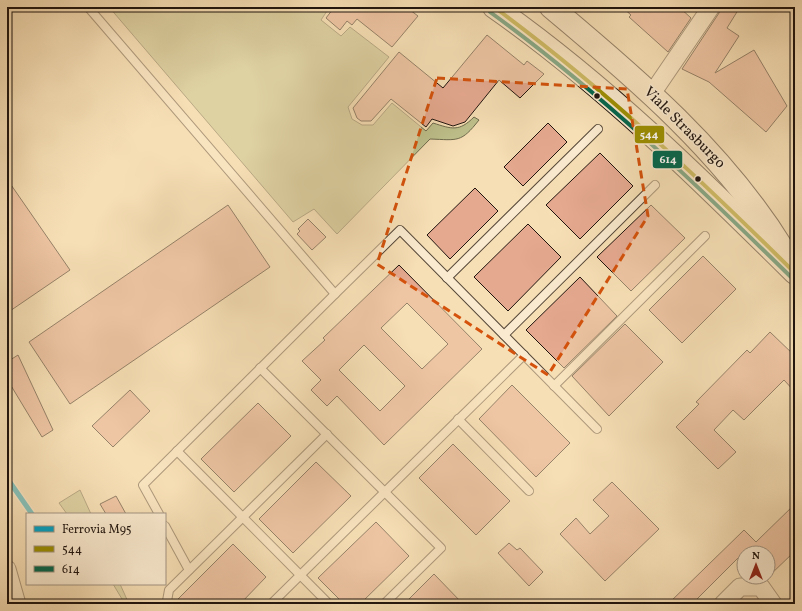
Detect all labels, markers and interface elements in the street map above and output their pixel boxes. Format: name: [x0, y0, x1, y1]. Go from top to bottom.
street label: Viale Strasburgo: [638, 82, 730, 174]
unlabelled marker: [592, 91, 602, 101]
line badge: 544: [634, 125, 665, 144]
text: 544: [640, 128, 659, 143]
line badge: 614: [652, 150, 683, 169]
text: 614: [659, 153, 677, 168]
unlabelled marker: [693, 174, 703, 184]
legend: [26, 513, 166, 585]
text: Ferrovia M95: [62, 522, 132, 538]
text: 544: [62, 542, 82, 558]
north arrow: [736, 545, 776, 585]
text: N: [752, 549, 760, 564]
text: 614: [62, 562, 80, 578]

